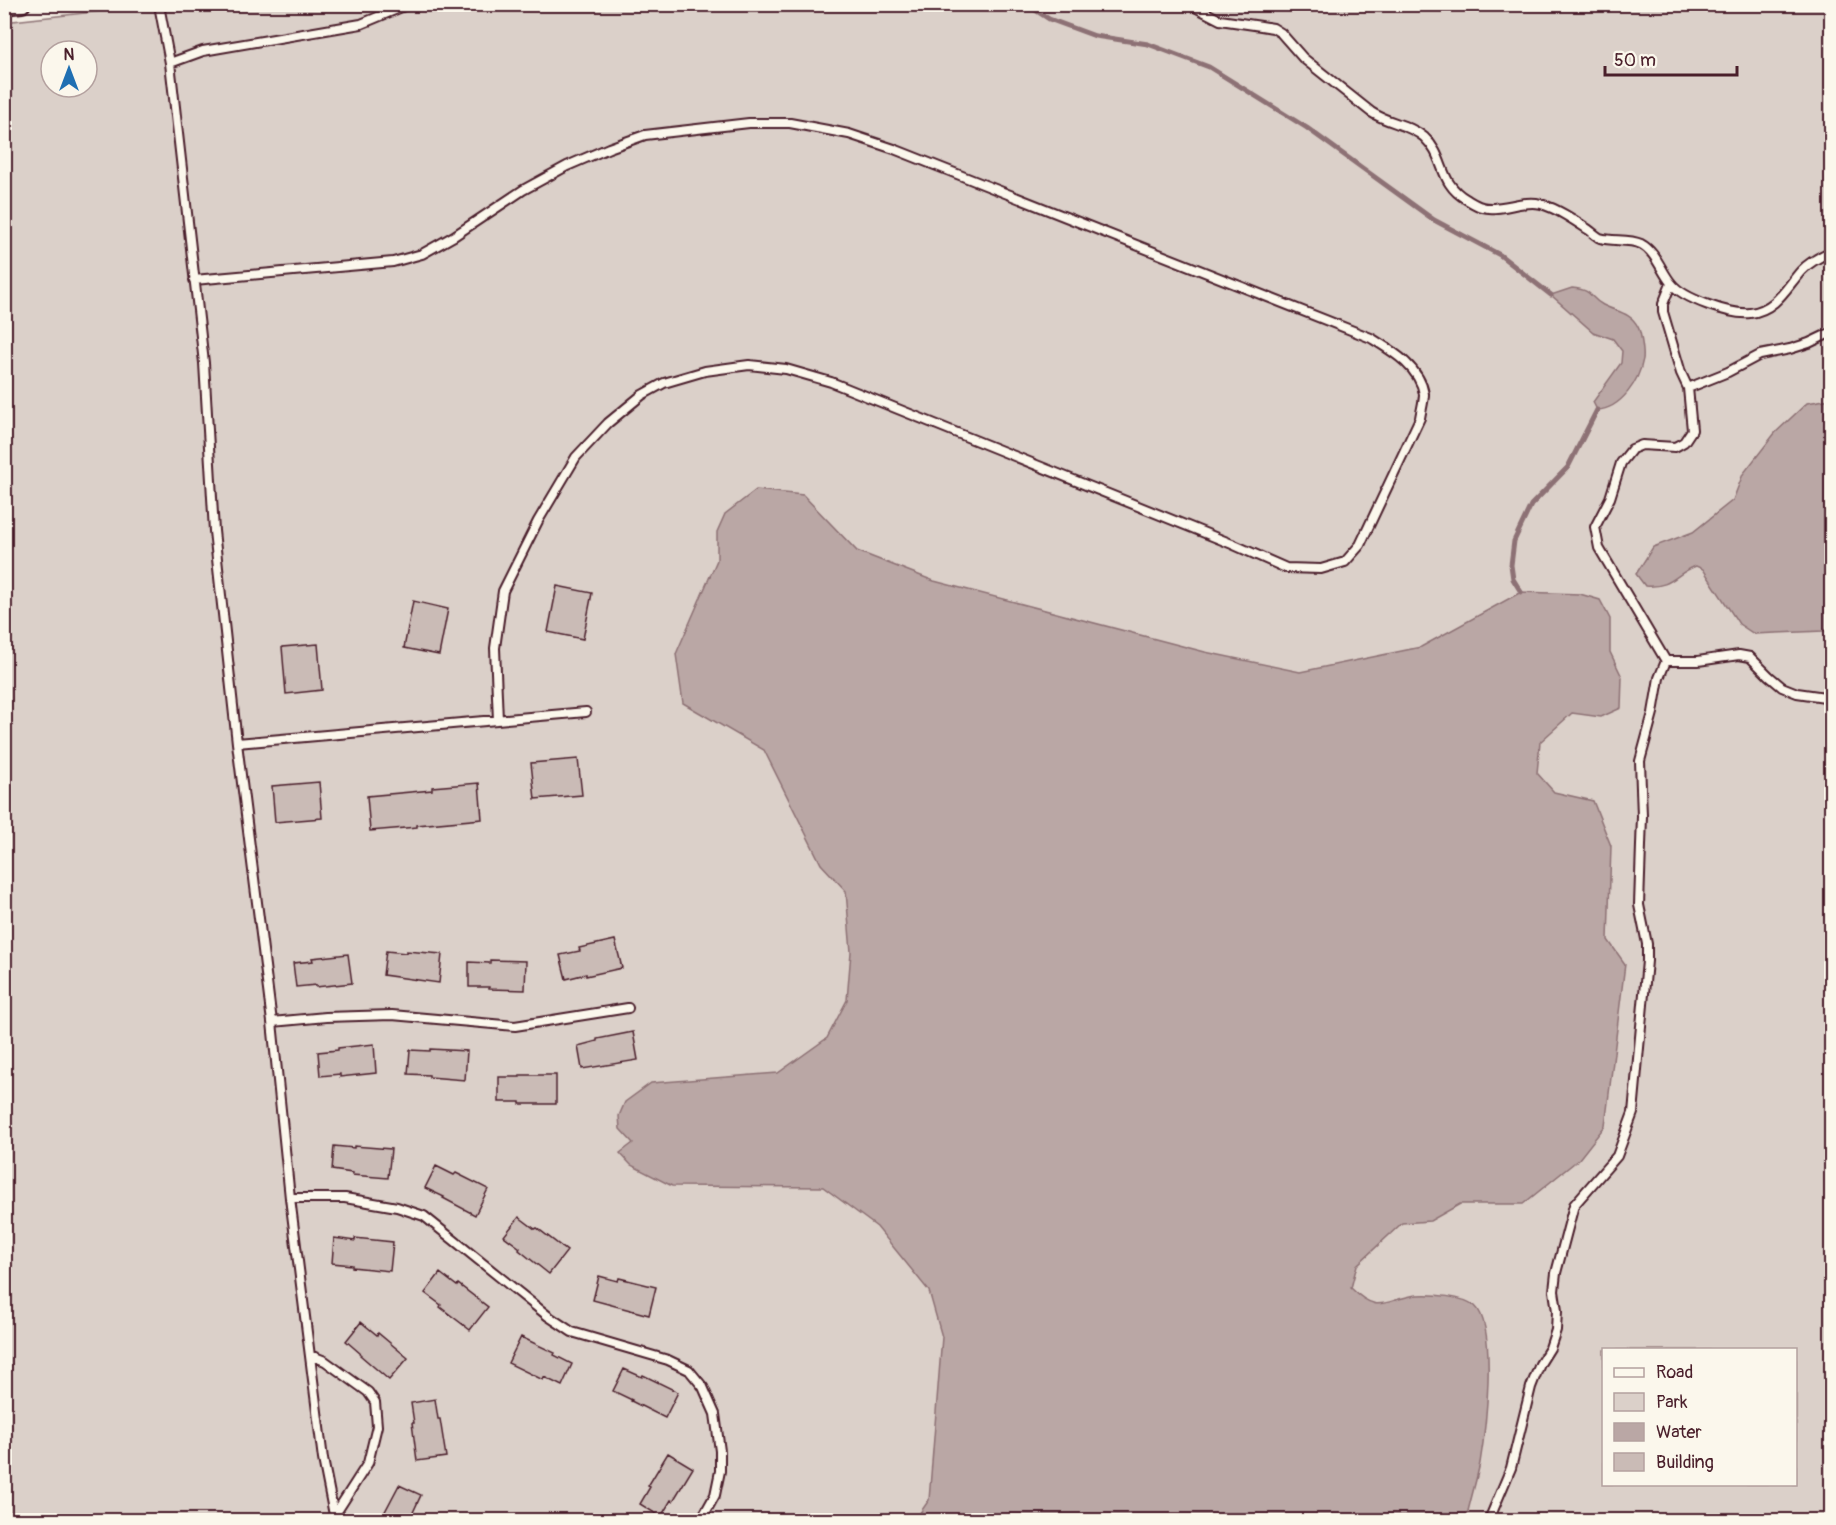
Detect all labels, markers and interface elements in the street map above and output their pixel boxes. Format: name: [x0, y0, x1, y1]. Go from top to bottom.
north arrow: [39, 39, 99, 99]
scale bar: [1605, 39, 1737, 77]
text: N: [64, 45, 75, 65]
text: 50 m: [1614, 49, 1656, 72]
legend: [1602, 1348, 1797, 1486]
text: Road: [1656, 1361, 1693, 1384]
text: Park: [1656, 1391, 1688, 1414]
text: Water: [1656, 1421, 1702, 1444]
text: Building: [1656, 1451, 1714, 1474]

